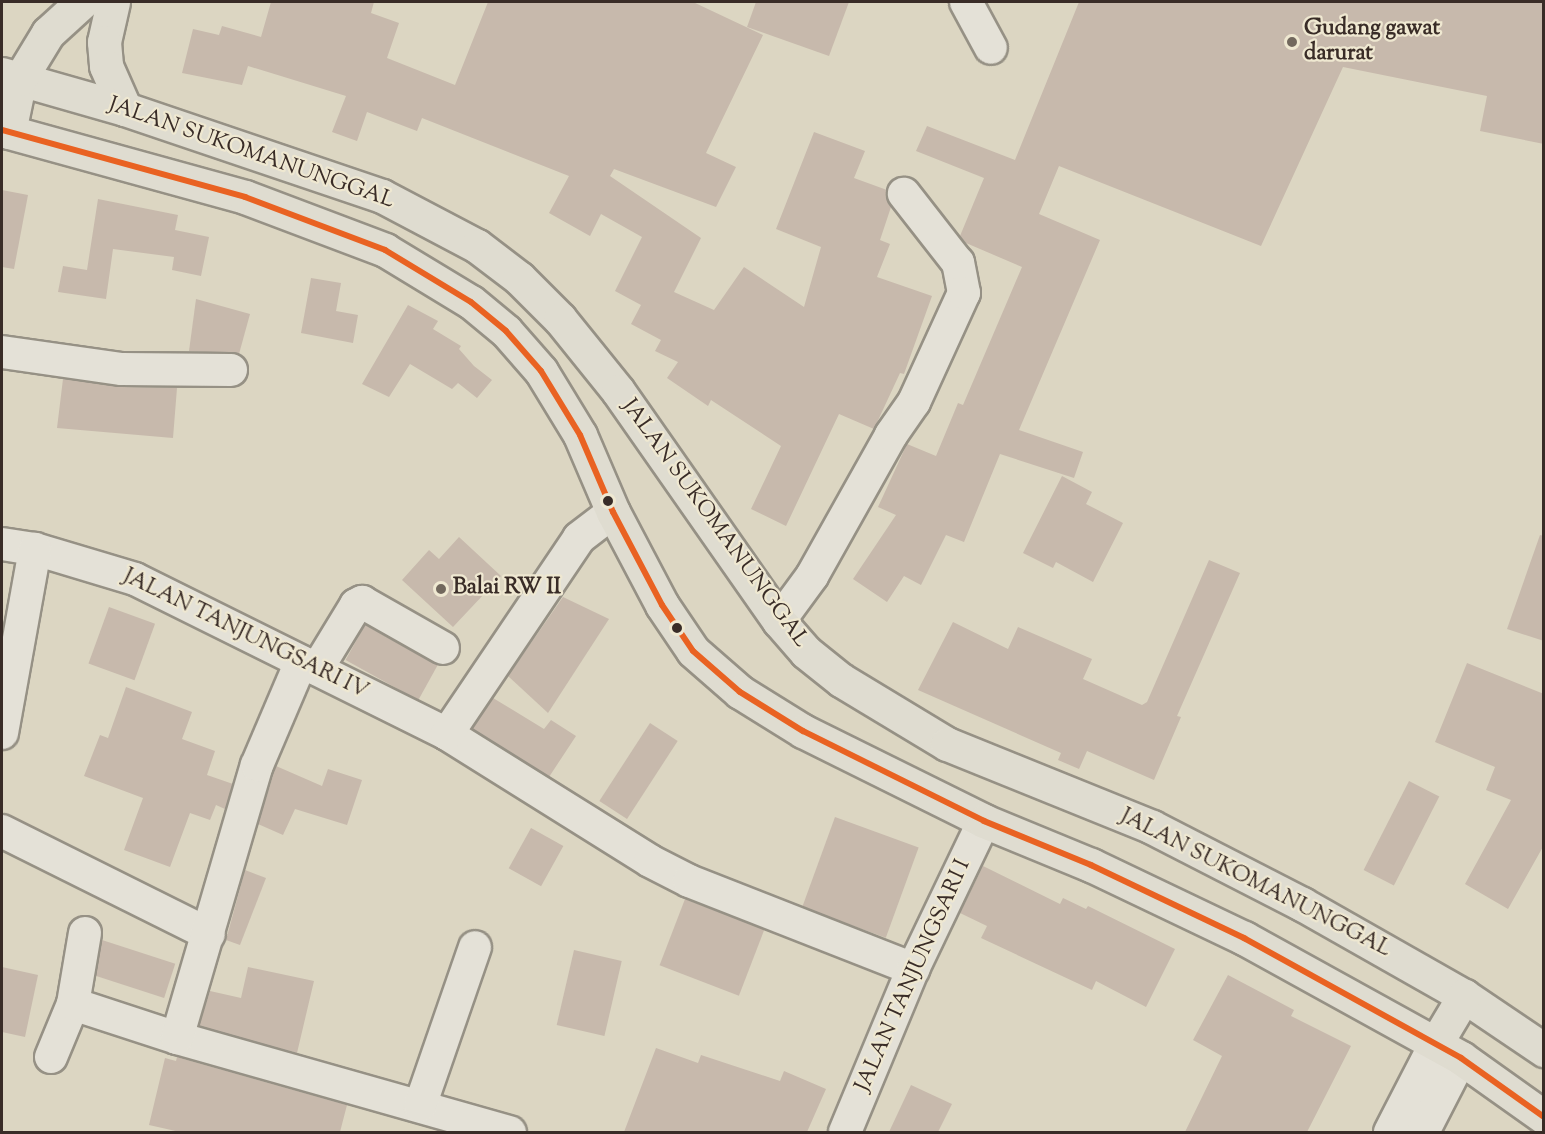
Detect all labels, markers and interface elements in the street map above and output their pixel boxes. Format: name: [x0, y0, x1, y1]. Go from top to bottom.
place label: Gudang gawat darurat: [1304, 16, 1440, 68]
marker: Gudang gawat darurat: [1285, 35, 1299, 49]
street label: JALAN SUKOMANUNGGAL: [105, 93, 397, 215]
street label: JALAN SUKOMANUNGGAL: [615, 395, 813, 653]
unlabelled marker: [602, 495, 614, 507]
street label: JALAN TANJUNGSARI IV: [118, 564, 372, 706]
place label: Balai RW II: [453, 576, 561, 602]
marker: Balai RW II: [434, 582, 448, 596]
unlabelled marker: [671, 622, 683, 634]
street label: JALAN SUKOMANUNGGAL: [1115, 804, 1395, 964]
street label: JALAN TANJUNGSARI I: [851, 856, 977, 1096]

